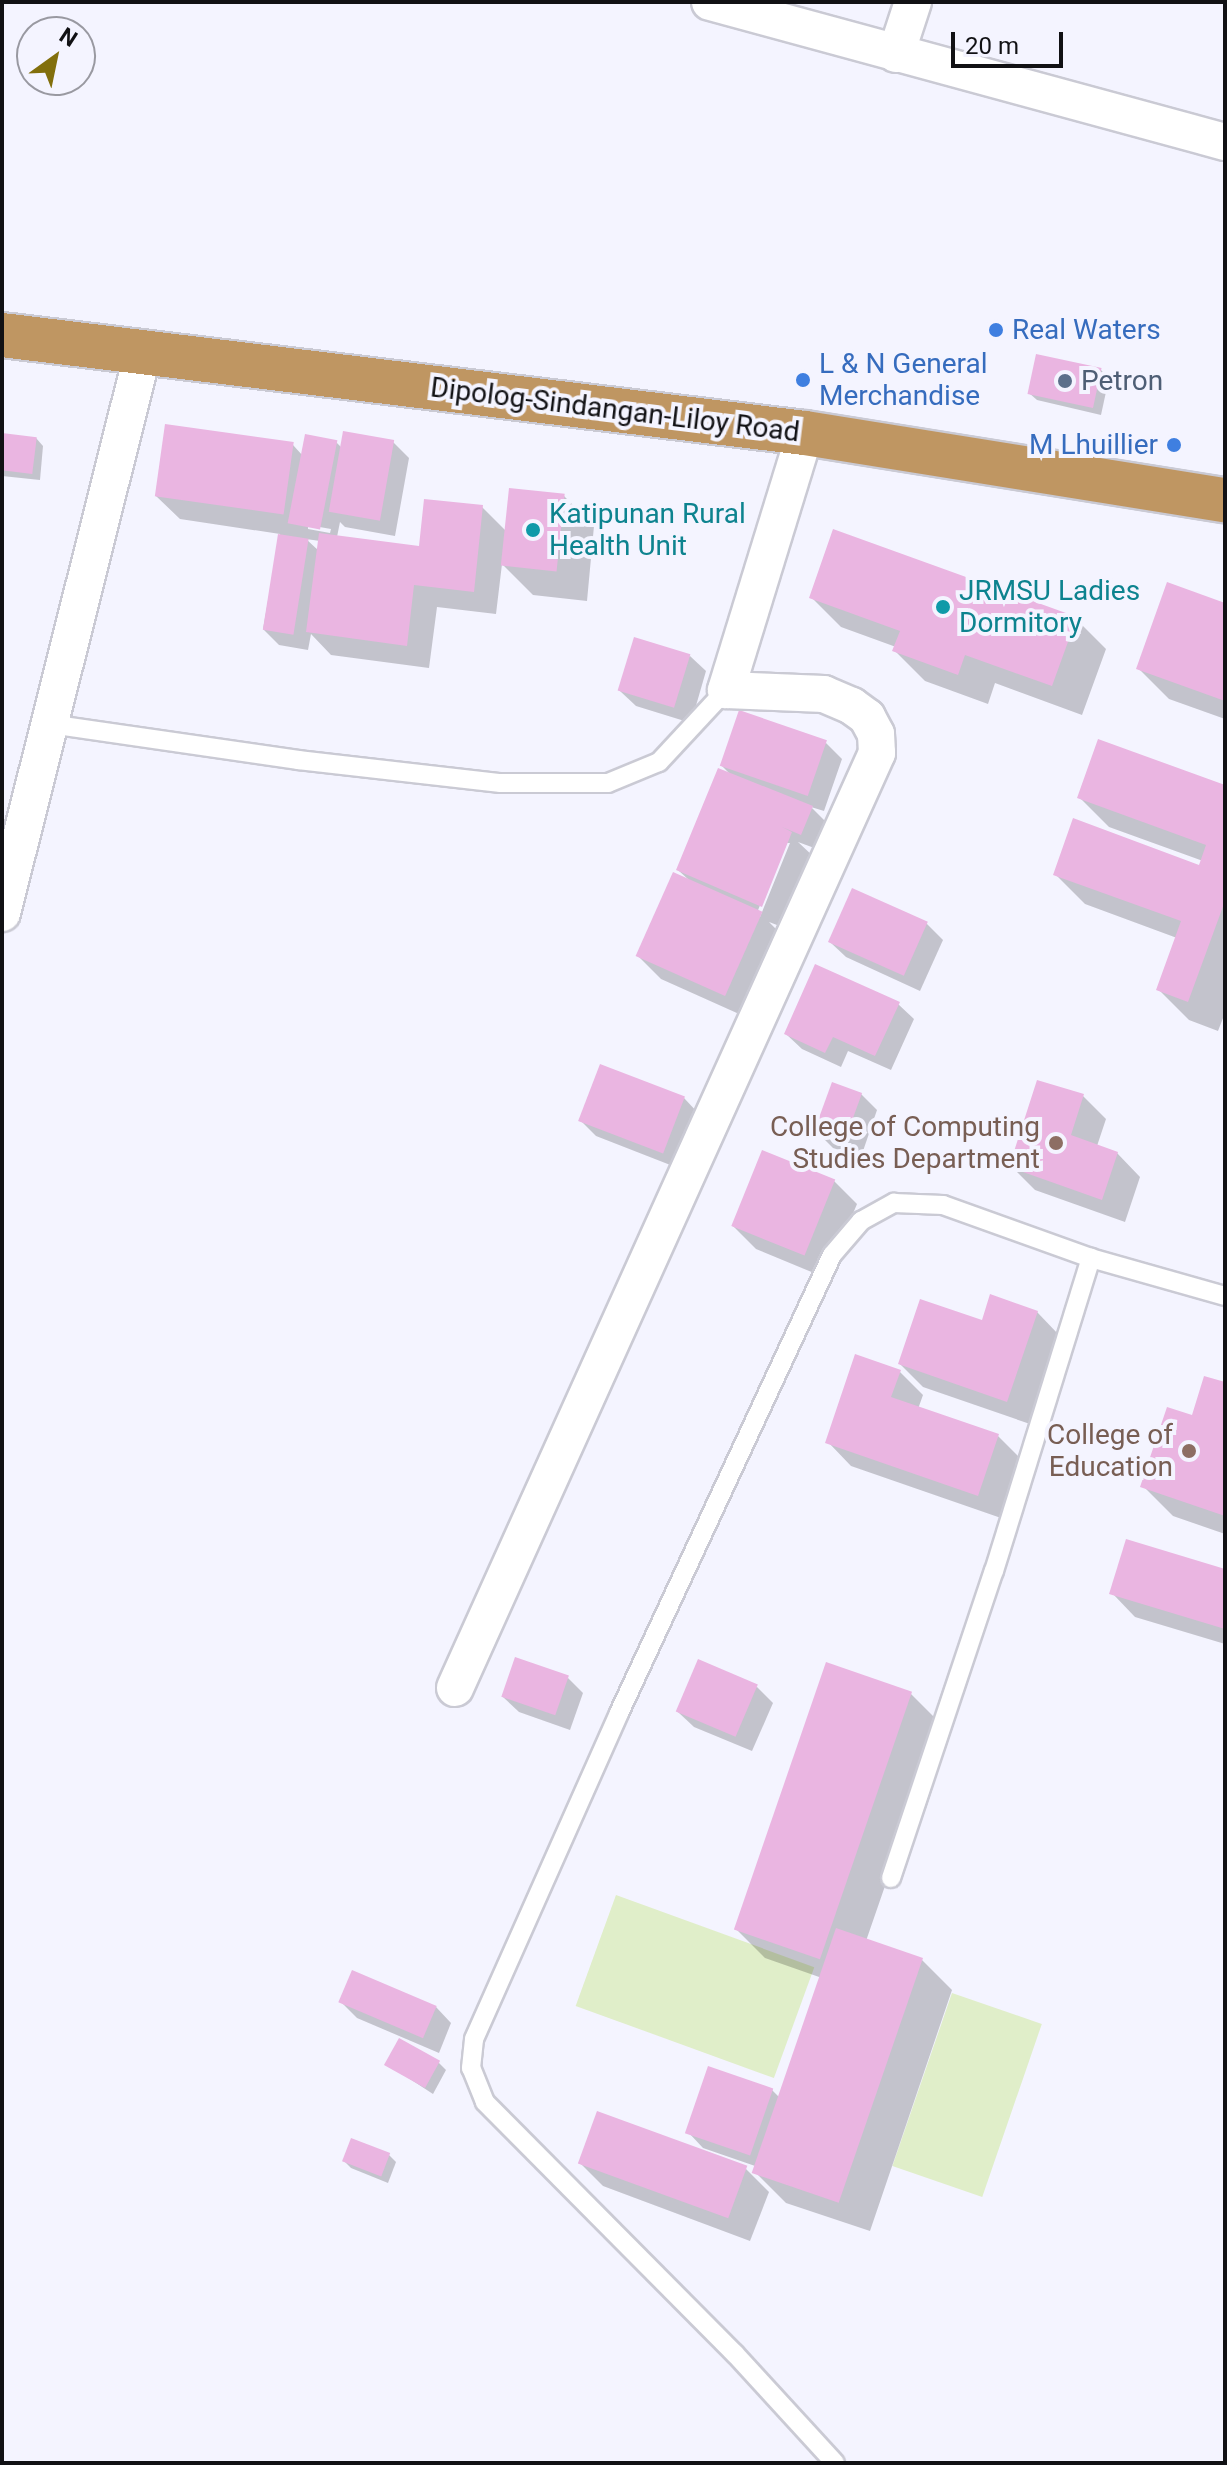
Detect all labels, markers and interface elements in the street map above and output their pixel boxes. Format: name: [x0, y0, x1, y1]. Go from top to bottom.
north arrow: [16, 16, 96, 96]
scale bar: [955, 16, 1067, 66]
text: N: [55, 22, 82, 52]
text: 20 m: [965, 32, 1019, 60]
place label: Real Waters: [1012, 313, 1161, 347]
marker: Real Waters: [987, 321, 1005, 339]
place label: L & N General Merchandise: [819, 347, 988, 413]
place label: Petron: [1081, 364, 1163, 398]
street label: Dipolog-Sindangan-Liloy Road: [429, 371, 801, 449]
marker: L & N General Merchandise: [794, 371, 812, 389]
marker: Petron: [1056, 372, 1074, 390]
place label: M Lhuillier: [1029, 428, 1158, 462]
marker: M Lhuillier: [1165, 436, 1183, 454]
place label: Katipunan Rural Health Unit: [549, 497, 746, 563]
marker: Katipunan Rural Health Unit: [524, 521, 542, 539]
place label: JRMSU Ladies Dormitory: [959, 574, 1140, 640]
marker: JRMSU Ladies Dormitory: [934, 598, 952, 616]
place label: College of Computing Studies Department: [770, 1110, 1040, 1176]
marker: College of Computing Studies Department: [1047, 1134, 1065, 1152]
place label: College of Education: [1047, 1418, 1173, 1484]
marker: College of Education: [1180, 1442, 1198, 1460]

